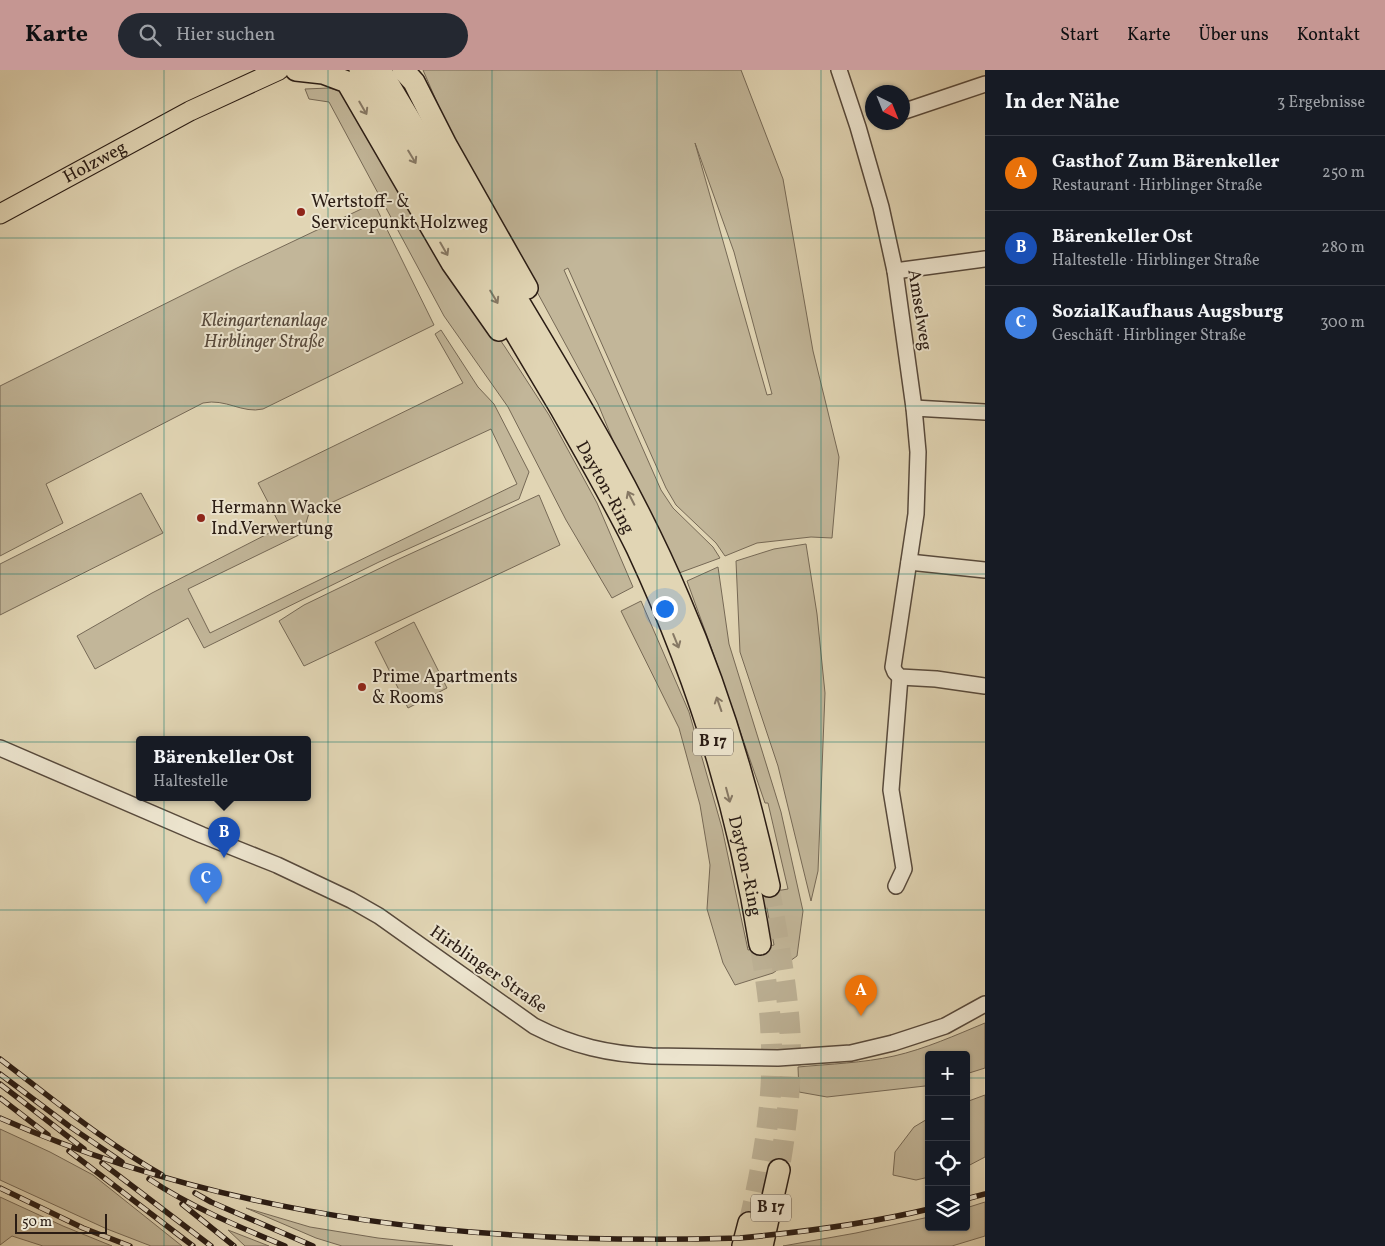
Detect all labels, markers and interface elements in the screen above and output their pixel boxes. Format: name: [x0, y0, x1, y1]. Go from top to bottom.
search box: [118, 13, 468, 58]
text: Karte: [25, 18, 88, 52]
icon: search: [136, 21, 164, 49]
text: Hier suchen: [176, 22, 275, 48]
text: Start: [1060, 23, 1099, 48]
text: Karte: [1127, 23, 1171, 48]
text: Über uns: [1199, 23, 1269, 48]
text: Kontakt: [1297, 23, 1360, 48]
north arrow: [865, 85, 910, 130]
text: In der Nähe: [1005, 88, 1120, 117]
text: 3 Ergebnisse: [1277, 92, 1365, 114]
one-way arrow: [358, 100, 368, 115]
street label: Holzweg: [59, 135, 131, 190]
text: Gasthof Zum Bärenkeller: [1052, 149, 1280, 175]
one-way arrow: [407, 150, 417, 164]
text: A: [1015, 162, 1027, 184]
text: 250 m: [1322, 162, 1365, 184]
text: Restaurant · Hirblinger Straße: [1052, 175, 1262, 197]
place label: Wertstoff- & Servicepunkt Holzweg: [311, 190, 488, 236]
marker: Wertstoff- & Servicepunkt Holzweg: [295, 206, 307, 218]
text: Bärenkeller Ost: [1052, 224, 1193, 250]
text: B: [1016, 237, 1026, 259]
text: 280 m: [1321, 237, 1365, 259]
one-way arrow: [439, 241, 449, 255]
text: Haltestelle · Hirblinger Straße: [1052, 250, 1260, 272]
street label: Amselweg: [900, 268, 938, 352]
one-way arrow: [490, 289, 500, 303]
text: SozialKaufhaus Augsburg: [1052, 299, 1283, 325]
park label: Kleingartenanlage Hirblinger Straße: [201, 309, 328, 355]
text: C: [1016, 312, 1026, 334]
text: 300 m: [1320, 312, 1365, 334]
text: Geschäft · Hirblinger Straße: [1052, 325, 1246, 347]
street label: Dayton-Ring: [569, 436, 640, 538]
one-way arrow: [626, 491, 635, 506]
place label: Hermann Wacke Ind.Verwertung: [211, 496, 342, 542]
marker: Hermann Wacke Ind.Verwertung: [195, 512, 207, 524]
your location: [652, 596, 678, 622]
one-way arrow: [672, 633, 682, 648]
place label: Prime Apartments & Rooms: [372, 665, 518, 711]
marker: Prime Apartments & Rooms: [356, 681, 368, 693]
one-way arrow: [714, 696, 724, 712]
road number: B 17: [693, 729, 733, 756]
popup: [136, 736, 311, 801]
text: Bärenkeller Ost: [153, 745, 294, 771]
text: Haltestelle: [153, 771, 228, 793]
one-way arrow: [724, 787, 734, 803]
street label: Dayton-Ring: [721, 813, 768, 918]
pin: B: [208, 817, 240, 858]
pin: C: [190, 863, 222, 904]
street label: Hirblinger Straße: [424, 920, 552, 1020]
pin: A: [845, 975, 877, 1016]
map controls: [925, 1051, 970, 1231]
button: +: [925, 1051, 970, 1096]
button: −: [925, 1096, 970, 1141]
button: locate: [925, 1141, 970, 1186]
button: layers: [925, 1186, 970, 1231]
road number: B 17: [751, 1194, 791, 1222]
scale bar: [15, 1211, 108, 1234]
text: 50 m: [22, 1213, 52, 1232]

